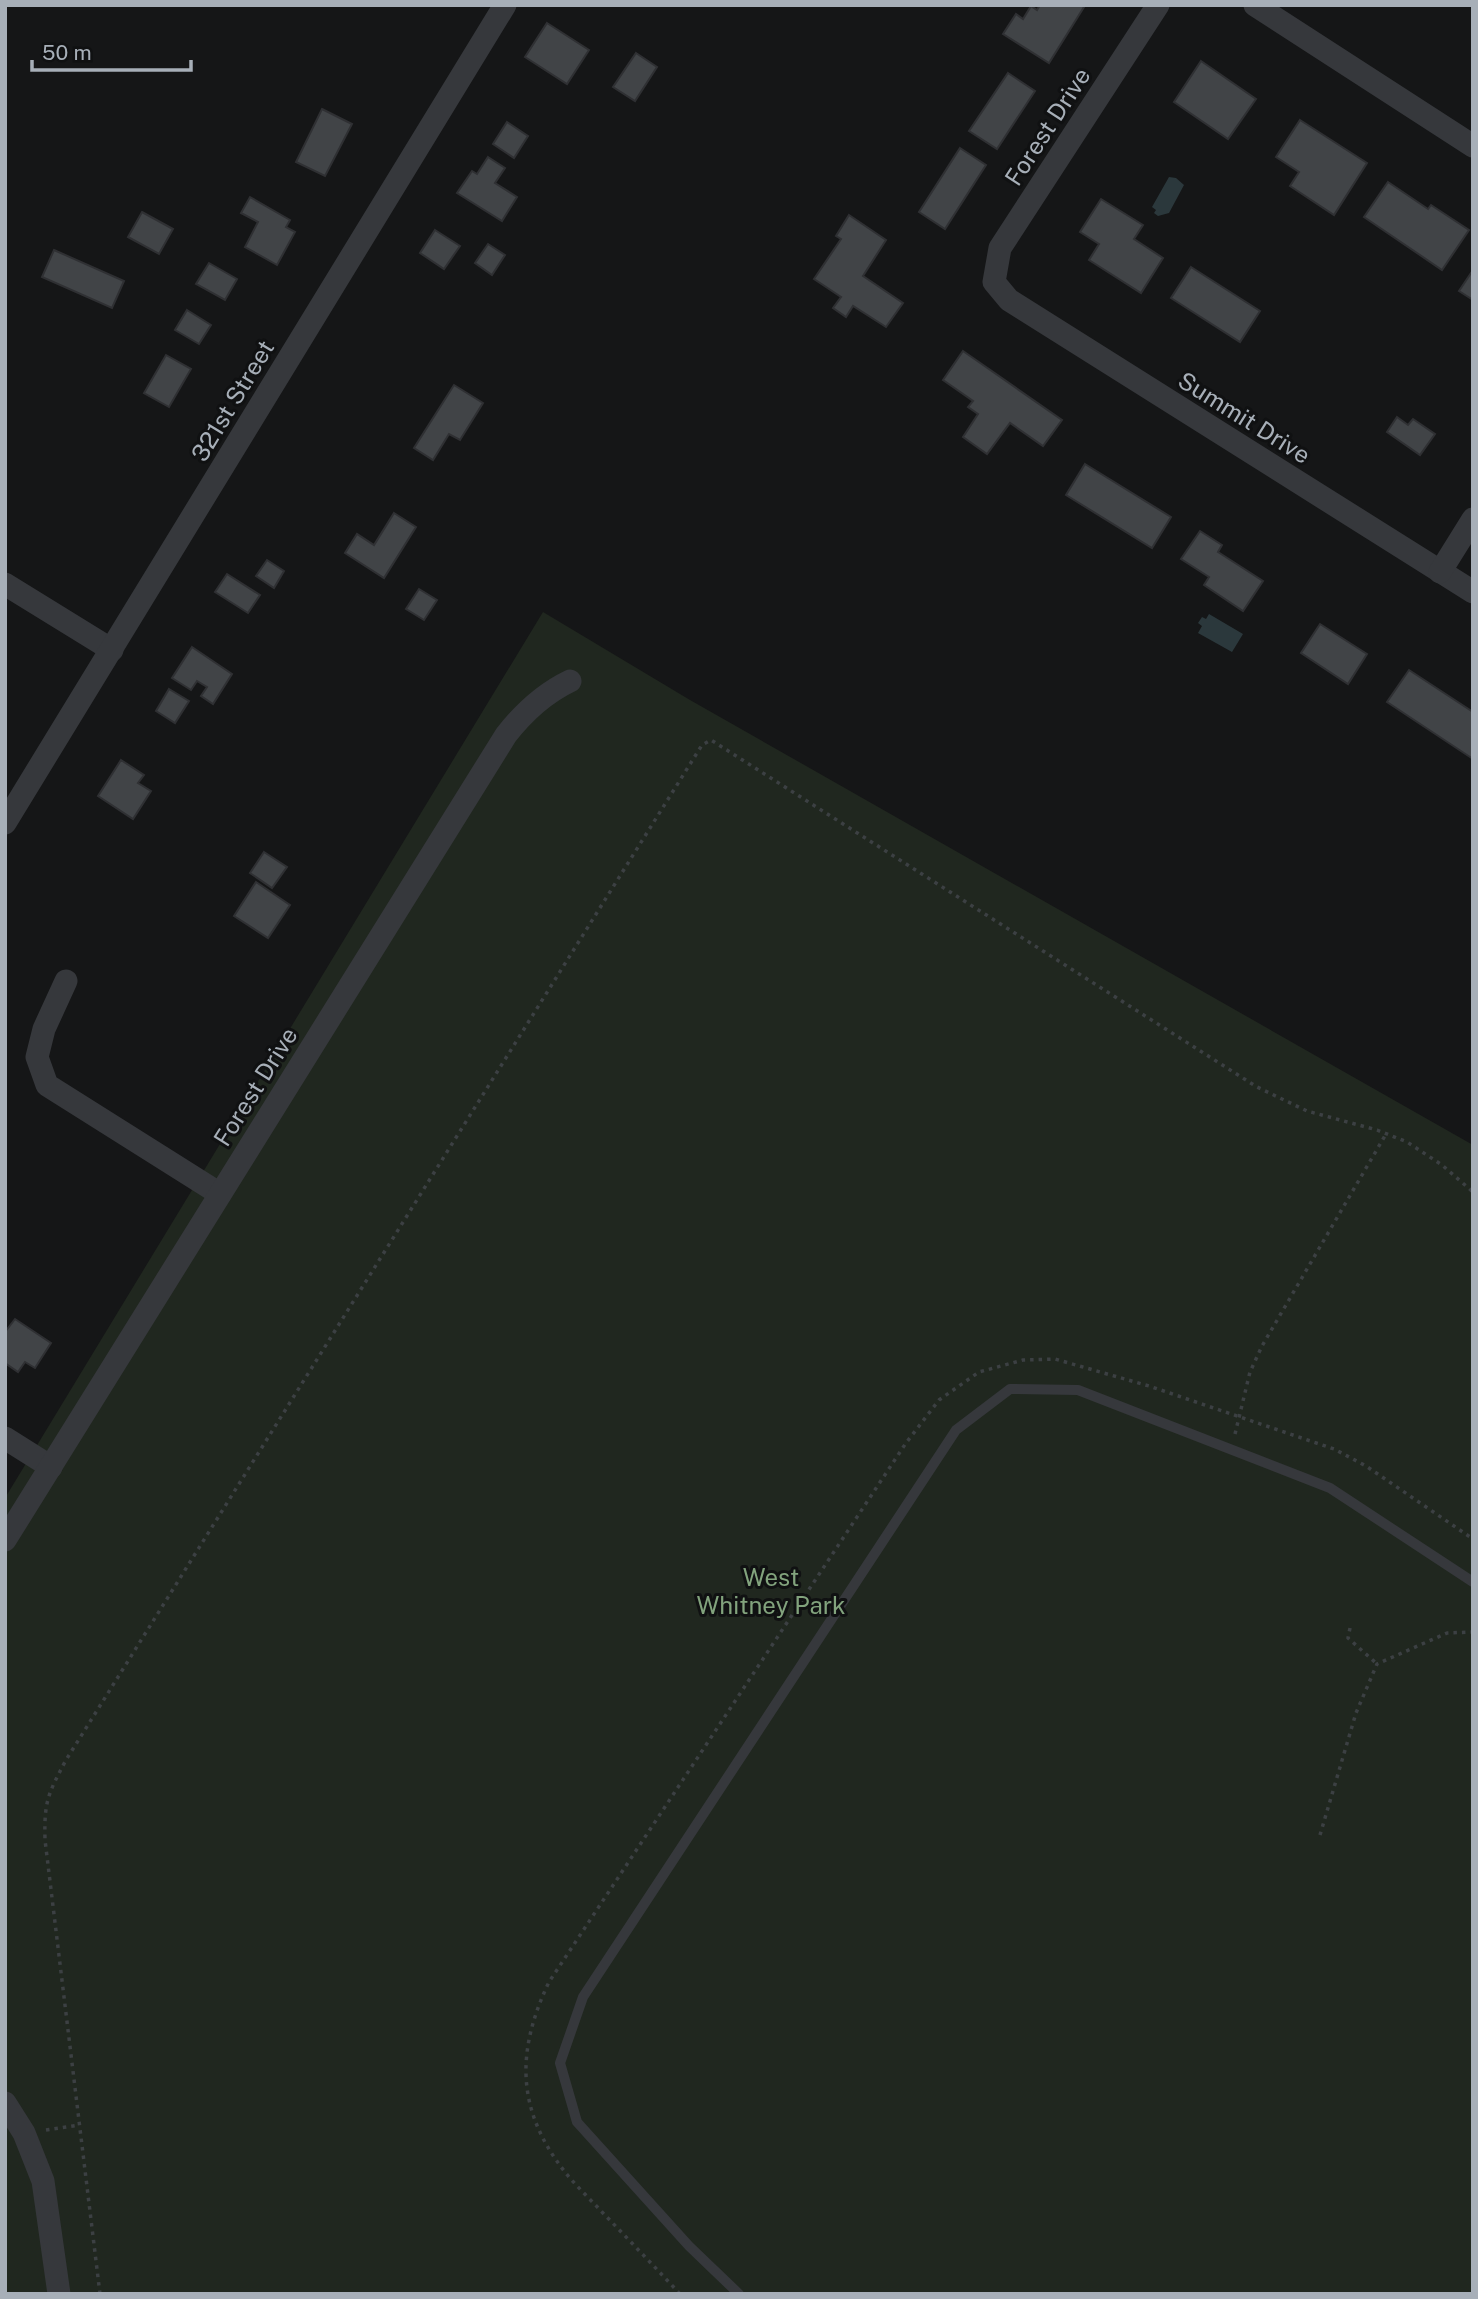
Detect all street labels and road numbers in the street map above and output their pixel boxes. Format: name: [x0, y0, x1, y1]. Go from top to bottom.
street label: Forest Drive: [999, 62, 1096, 191]
street label: 321st Street: [185, 335, 279, 466]
street label: Summit Drive: [1173, 365, 1316, 469]
street label: Forest Drive: [208, 1022, 303, 1151]

